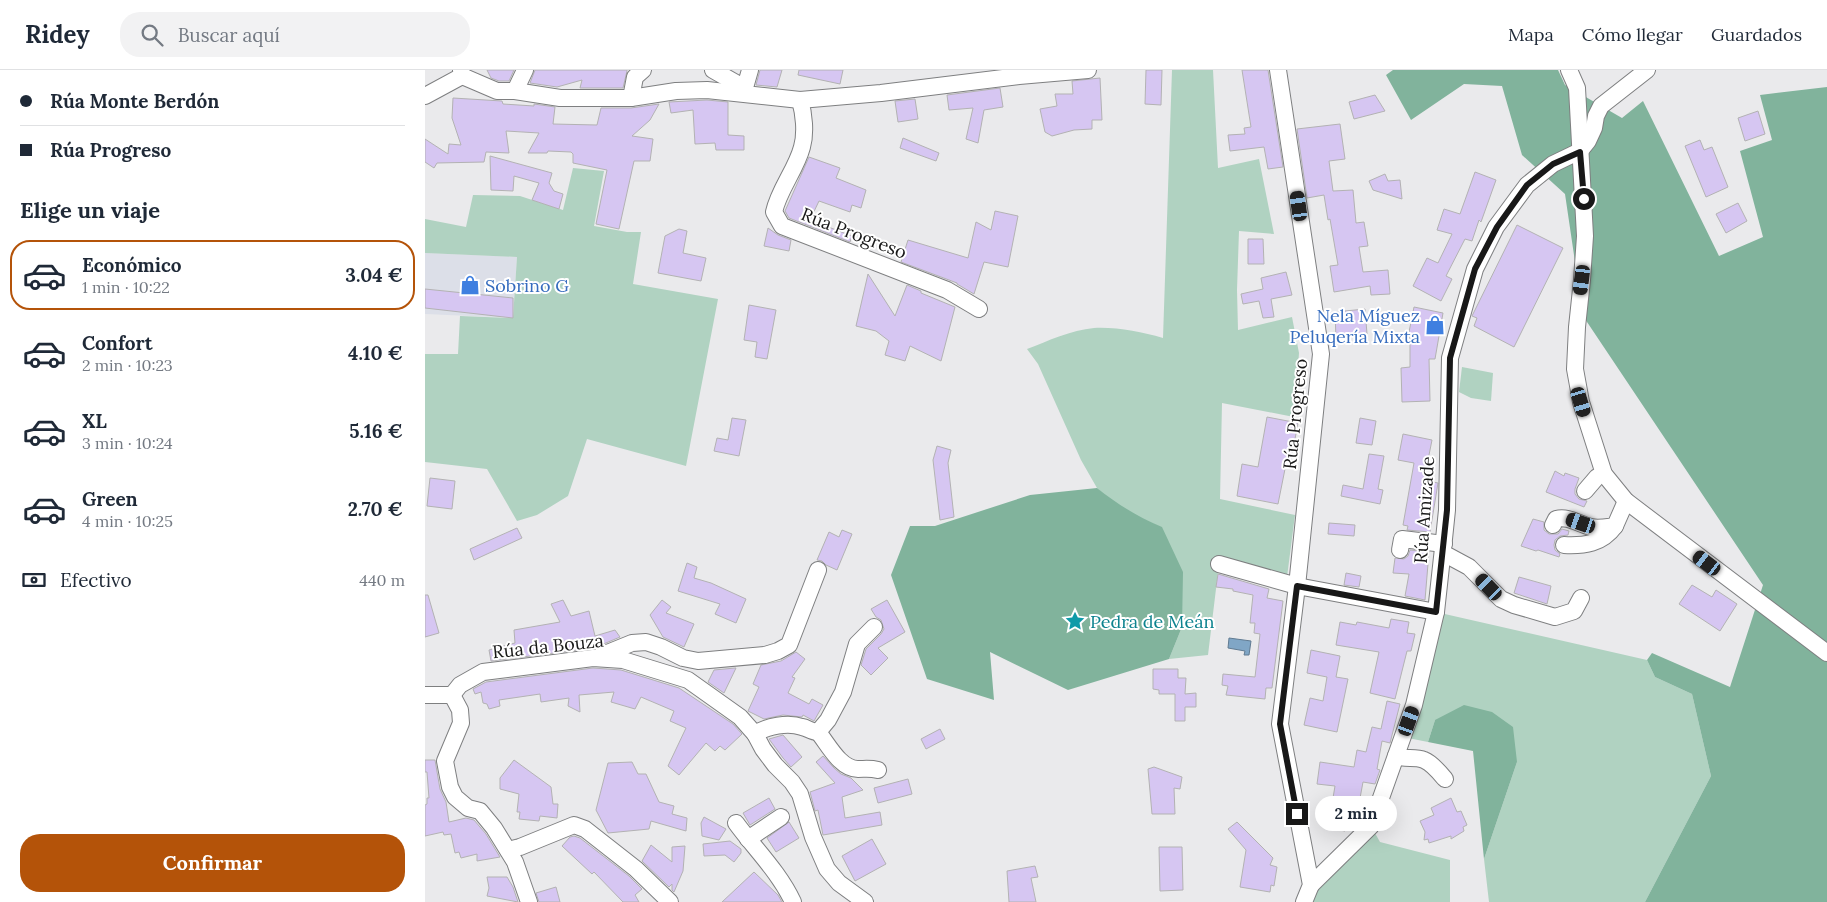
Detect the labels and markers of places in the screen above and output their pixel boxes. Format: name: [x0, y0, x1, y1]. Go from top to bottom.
shop icon: Sobrino G: [459, 274, 481, 296]
place label: Sobrino G: [485, 274, 569, 297]
place label: Nela Míguez Peluqería Mixta: [1290, 304, 1420, 348]
shop icon: Nela Míguez Peluqería Mixta: [1424, 314, 1446, 336]
place icon: Pedra de Meán: [1064, 610, 1086, 632]
place label: Pedra de Meán: [1090, 610, 1215, 633]

